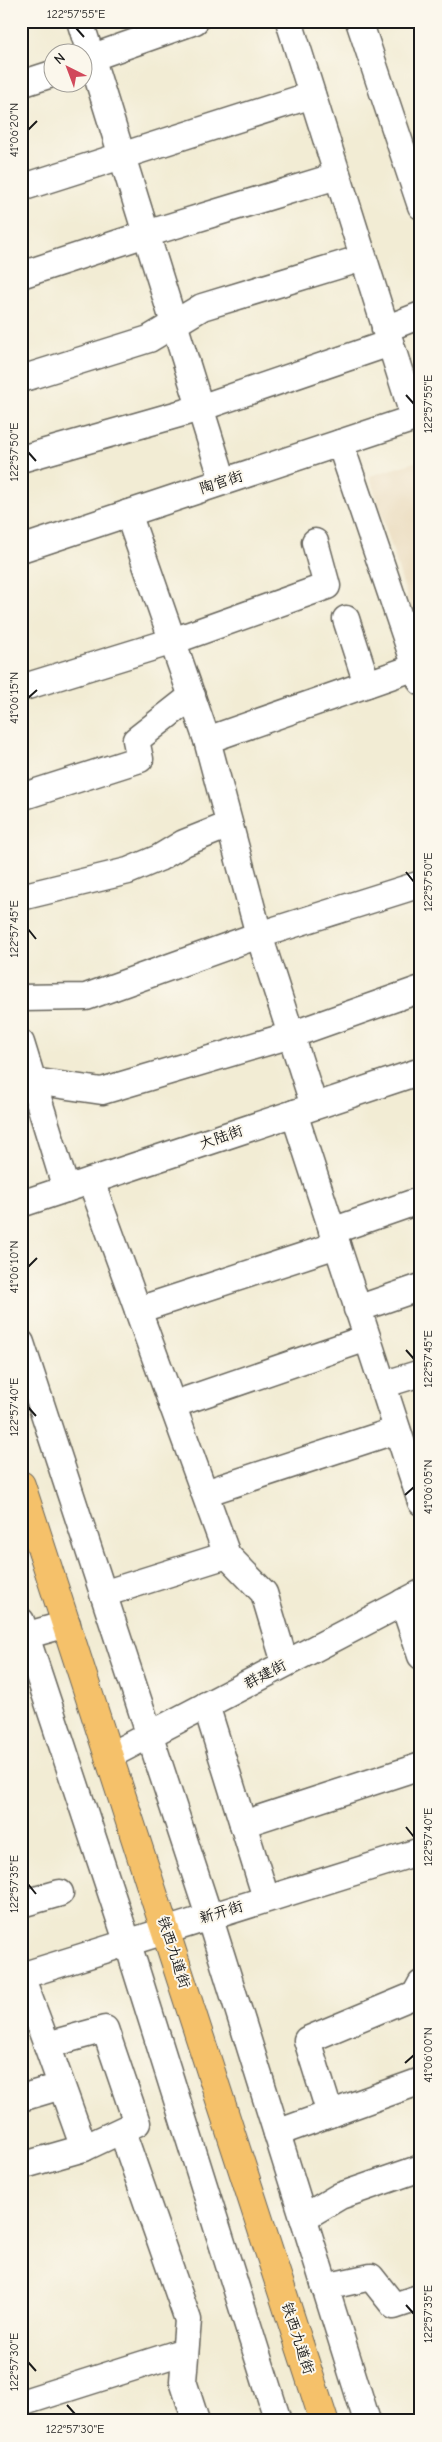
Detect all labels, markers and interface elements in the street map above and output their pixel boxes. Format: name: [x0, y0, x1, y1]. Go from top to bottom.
text: 122°57'55"E: [47, 7, 105, 21]
north arrow: [42, 42, 92, 92]
text: N: [51, 49, 69, 68]
text: 41°06'20"N: [7, 103, 21, 157]
text: 122°57'55"E: [421, 375, 435, 433]
text: 122°57'50"E: [7, 422, 21, 482]
street label: 陶官街: [197, 466, 245, 498]
text: 41°06'15"N: [7, 672, 21, 724]
text: 122°57'50"E: [421, 852, 435, 912]
text: 122°57'45"E: [7, 900, 21, 958]
street label: 大陆街: [197, 1121, 245, 1153]
text: 41°06'10"N: [7, 1241, 21, 1293]
text: 122°57'45"E: [421, 1330, 435, 1388]
text: 122°57'40"E: [7, 1378, 21, 1436]
text: 41°06'05"N: [421, 1460, 435, 1514]
street label: 群建街: [241, 1655, 289, 1693]
text: 122°57'40"E: [421, 1808, 435, 1866]
text: 122°57'35"E: [7, 1855, 21, 1913]
street label: 新开街: [197, 1897, 245, 1927]
street label: 铁西九道街: [154, 1914, 194, 1990]
text: 41°06'00"N: [421, 2027, 435, 2083]
text: 122°57'35"E: [421, 2285, 435, 2343]
street label: 铁西九道街: [278, 2300, 318, 2376]
text: 122°57'30"E: [7, 2333, 21, 2391]
text: 122°57'30"E: [46, 2422, 104, 2436]

